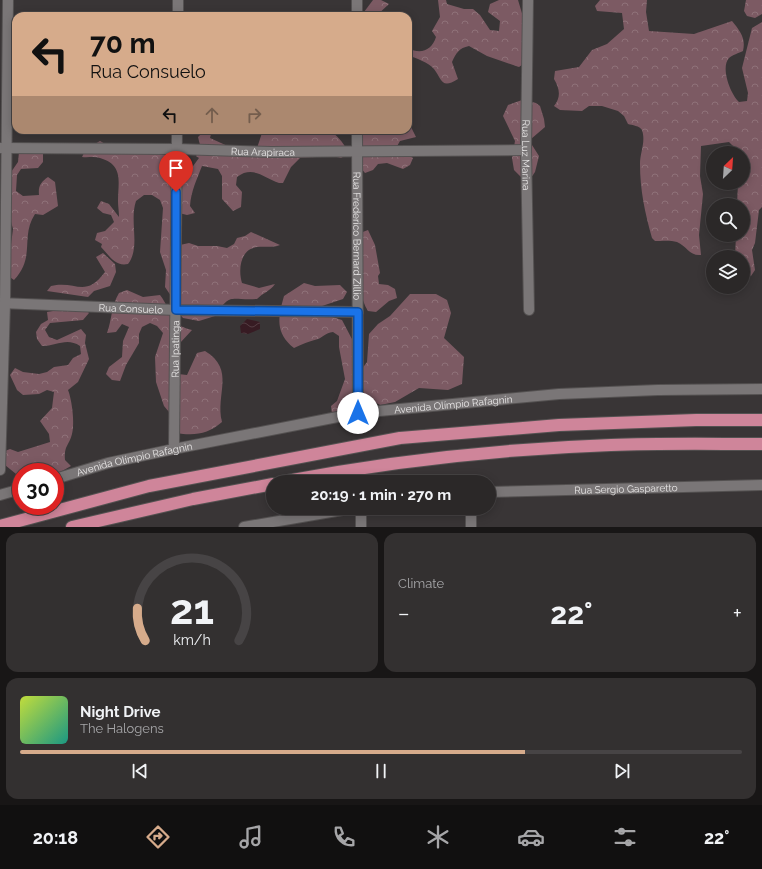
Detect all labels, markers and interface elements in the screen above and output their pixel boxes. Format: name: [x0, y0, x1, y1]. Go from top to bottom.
text: 70 m: [90, 27, 156, 60]
icon: left: [24, 28, 76, 80]
text: Rua Consuelo: [90, 61, 206, 82]
icon: left: [159, 104, 181, 126]
icon: ahead: [201, 104, 223, 126]
icon: right: [243, 104, 265, 126]
street label: Rua Luz Marina: [520, 119, 532, 191]
street label: Rua Arapiraca: [231, 146, 295, 158]
north arrow: [706, 146, 750, 190]
map controls: [706, 146, 750, 294]
pin: [159, 151, 193, 192]
icon: arrive: [165, 157, 187, 179]
street label: Rua Frederico Bernard Zillio: [351, 172, 363, 300]
button: search: [706, 198, 750, 242]
button: layers: [706, 250, 750, 294]
street label: Rua Consuelo: [98, 302, 163, 315]
street label: Rua Ipatinga: [170, 320, 181, 378]
position arrow: [337, 392, 379, 434]
street label: Avenida Olímpio Rafagnin: [394, 393, 513, 416]
street label: Avenida Olímpio Rafagnin: [75, 440, 194, 478]
speed limit sign: 30: [12, 463, 64, 515]
street label: Rua Sergio Gasparetto: [574, 482, 678, 496]
text: 20:19 · 1 min · 270 m: [311, 486, 451, 504]
text: Climate: [398, 576, 444, 591]
text: 21: [170, 584, 214, 633]
text: 22°: [550, 596, 592, 631]
text: −: [398, 600, 410, 626]
text: +: [733, 600, 742, 626]
text: km/h: [173, 631, 211, 647]
text: Night Drive: [80, 703, 160, 721]
text: The Halogens: [80, 721, 164, 736]
icon: previous: [129, 760, 151, 782]
icon: pause: [370, 760, 392, 782]
icon: next: [611, 760, 633, 782]
icon: directions: [144, 823, 172, 851]
icon: music: [237, 823, 265, 851]
icon: phone: [330, 823, 358, 851]
icon: climate: [424, 823, 452, 851]
icon: car: [517, 823, 545, 851]
icon: filters: [611, 823, 639, 851]
text: 20:18: [33, 827, 78, 848]
text: 22°: [704, 827, 729, 848]

